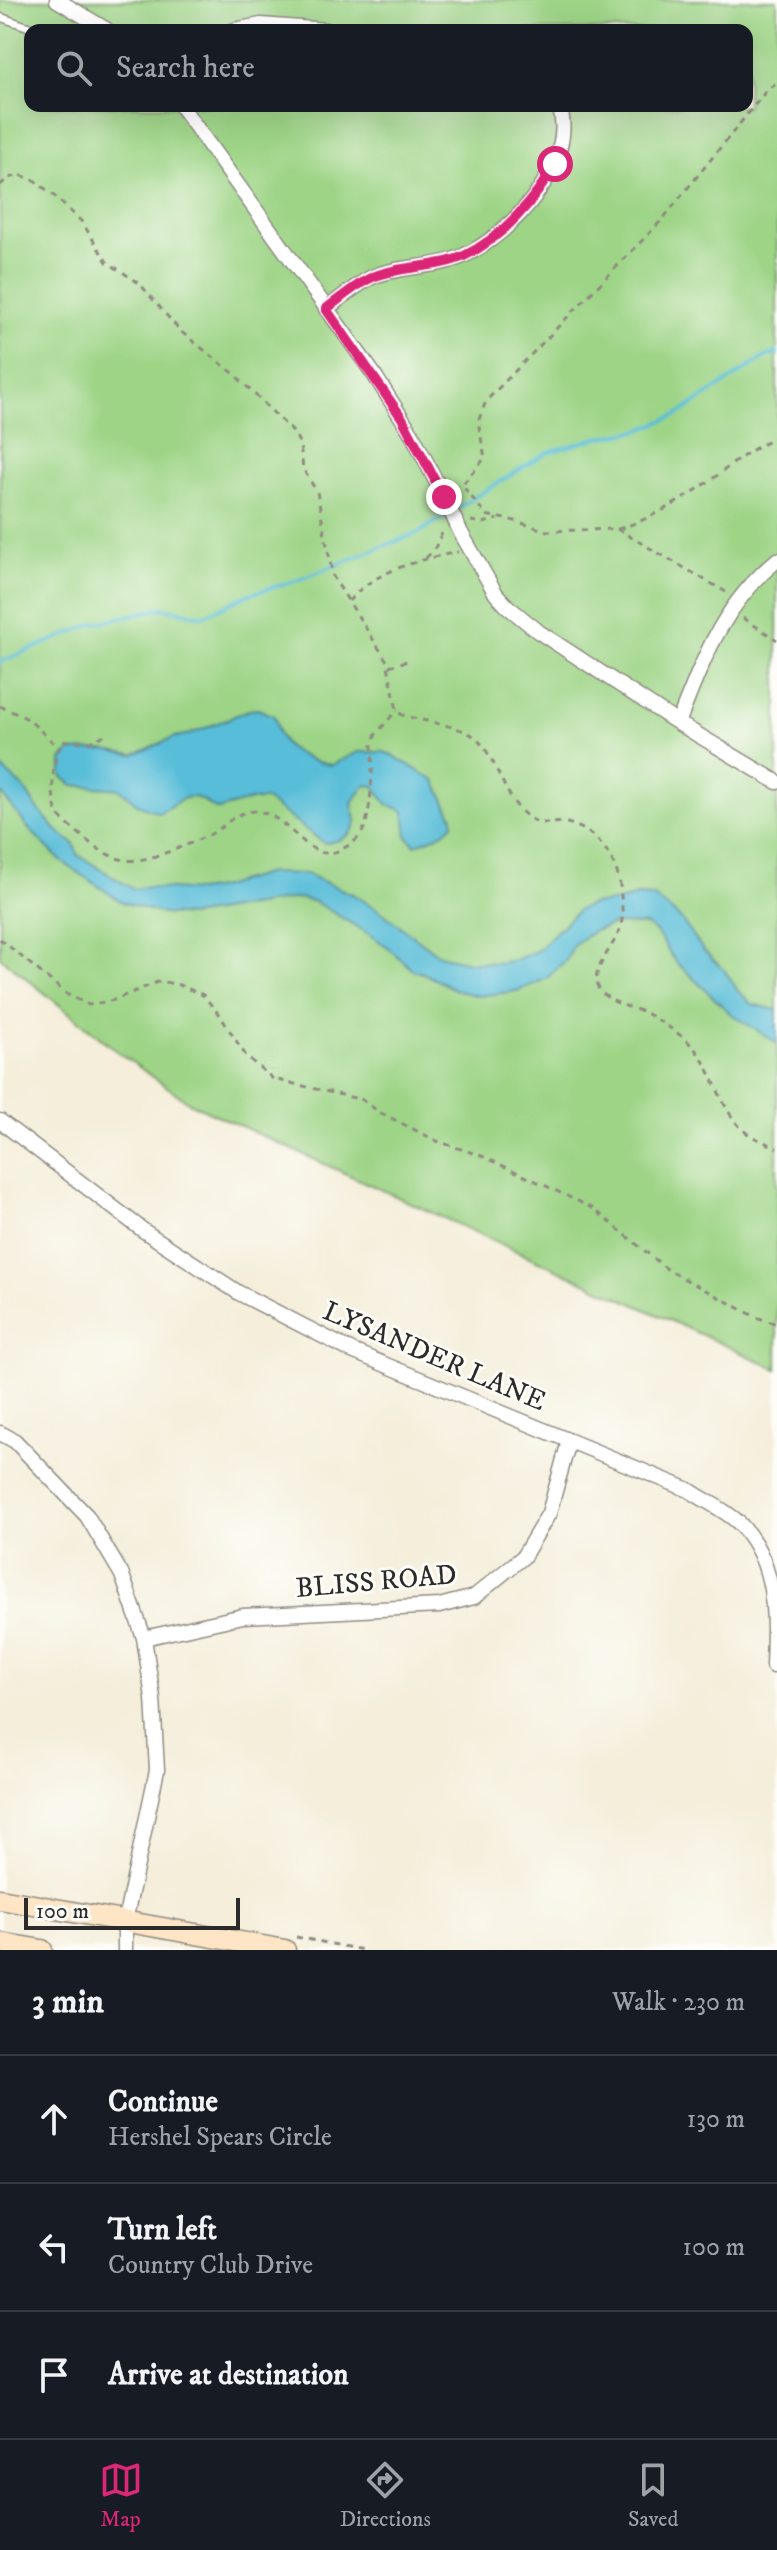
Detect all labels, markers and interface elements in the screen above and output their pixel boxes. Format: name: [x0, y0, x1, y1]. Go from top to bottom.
search box: [24, 24, 753, 112]
icon: search: [52, 46, 96, 90]
text: Search here: [116, 50, 255, 87]
route start: [537, 146, 573, 182]
route end: [426, 479, 462, 515]
street label: LYSANDER LANE: [318, 1294, 551, 1419]
street label: BLISS ROAD: [294, 1557, 458, 1606]
scale bar: [24, 1894, 240, 1930]
text: 100 m: [36, 1898, 89, 1925]
text: 3 min: [32, 1981, 104, 2023]
text: Walk · 230 m: [612, 1986, 745, 2019]
text: Continue: [108, 2084, 218, 2121]
icon: ahead: [32, 2097, 76, 2141]
text: 130 m: [687, 2103, 745, 2136]
text: Hershel Spears Circle: [108, 2121, 332, 2154]
text: Turn left: [108, 2212, 217, 2249]
icon: left: [32, 2225, 76, 2269]
text: 100 m: [682, 2231, 745, 2264]
text: Country Club Drive: [108, 2249, 313, 2282]
icon: arrive: [32, 2353, 76, 2397]
text: Arrive at destination: [108, 2357, 349, 2394]
tab: Map: [99, 2458, 143, 2533]
tab: Directions: [340, 2458, 431, 2533]
tab: Saved: [628, 2458, 678, 2533]

